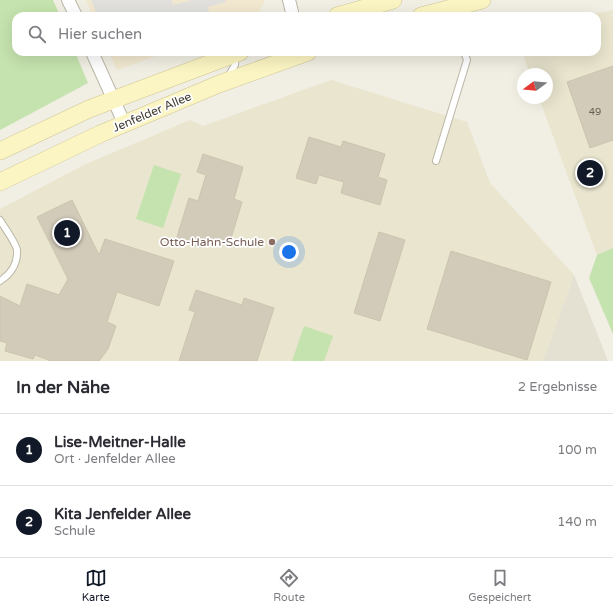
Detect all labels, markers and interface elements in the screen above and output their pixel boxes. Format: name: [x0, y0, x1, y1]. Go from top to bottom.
search box: [12, 12, 601, 56]
icon: search: [26, 23, 48, 45]
text: Hier suchen: [58, 25, 142, 43]
north arrow: [517, 68, 553, 104]
street label: Jenfelder Allee: [111, 89, 194, 135]
house number: 49: [589, 106, 601, 118]
pin: 2: [577, 158, 603, 188]
pin: 1: [54, 218, 80, 248]
place label: Otto-Hahn-Schule: [160, 235, 264, 249]
marker: Otto-Hahn-Schule: [267, 237, 277, 247]
your location: [279, 242, 299, 262]
text: In der Nähe: [16, 377, 110, 398]
text: 2 Ergebnisse: [518, 379, 597, 395]
text: Lise-Meitner-Halle: [54, 433, 186, 451]
text: 1: [25, 442, 33, 458]
text: 100 m: [557, 442, 597, 458]
text: Ort · Jenfelder Allee: [54, 451, 176, 467]
text: Kita Jenfelder Allee: [54, 505, 191, 523]
text: 2: [25, 514, 33, 530]
text: 140 m: [557, 514, 597, 530]
text: Schule: [54, 523, 95, 539]
tab: Karte: [82, 567, 110, 604]
tab: Route: [273, 567, 305, 604]
tab: Gespeichert: [468, 567, 531, 604]

